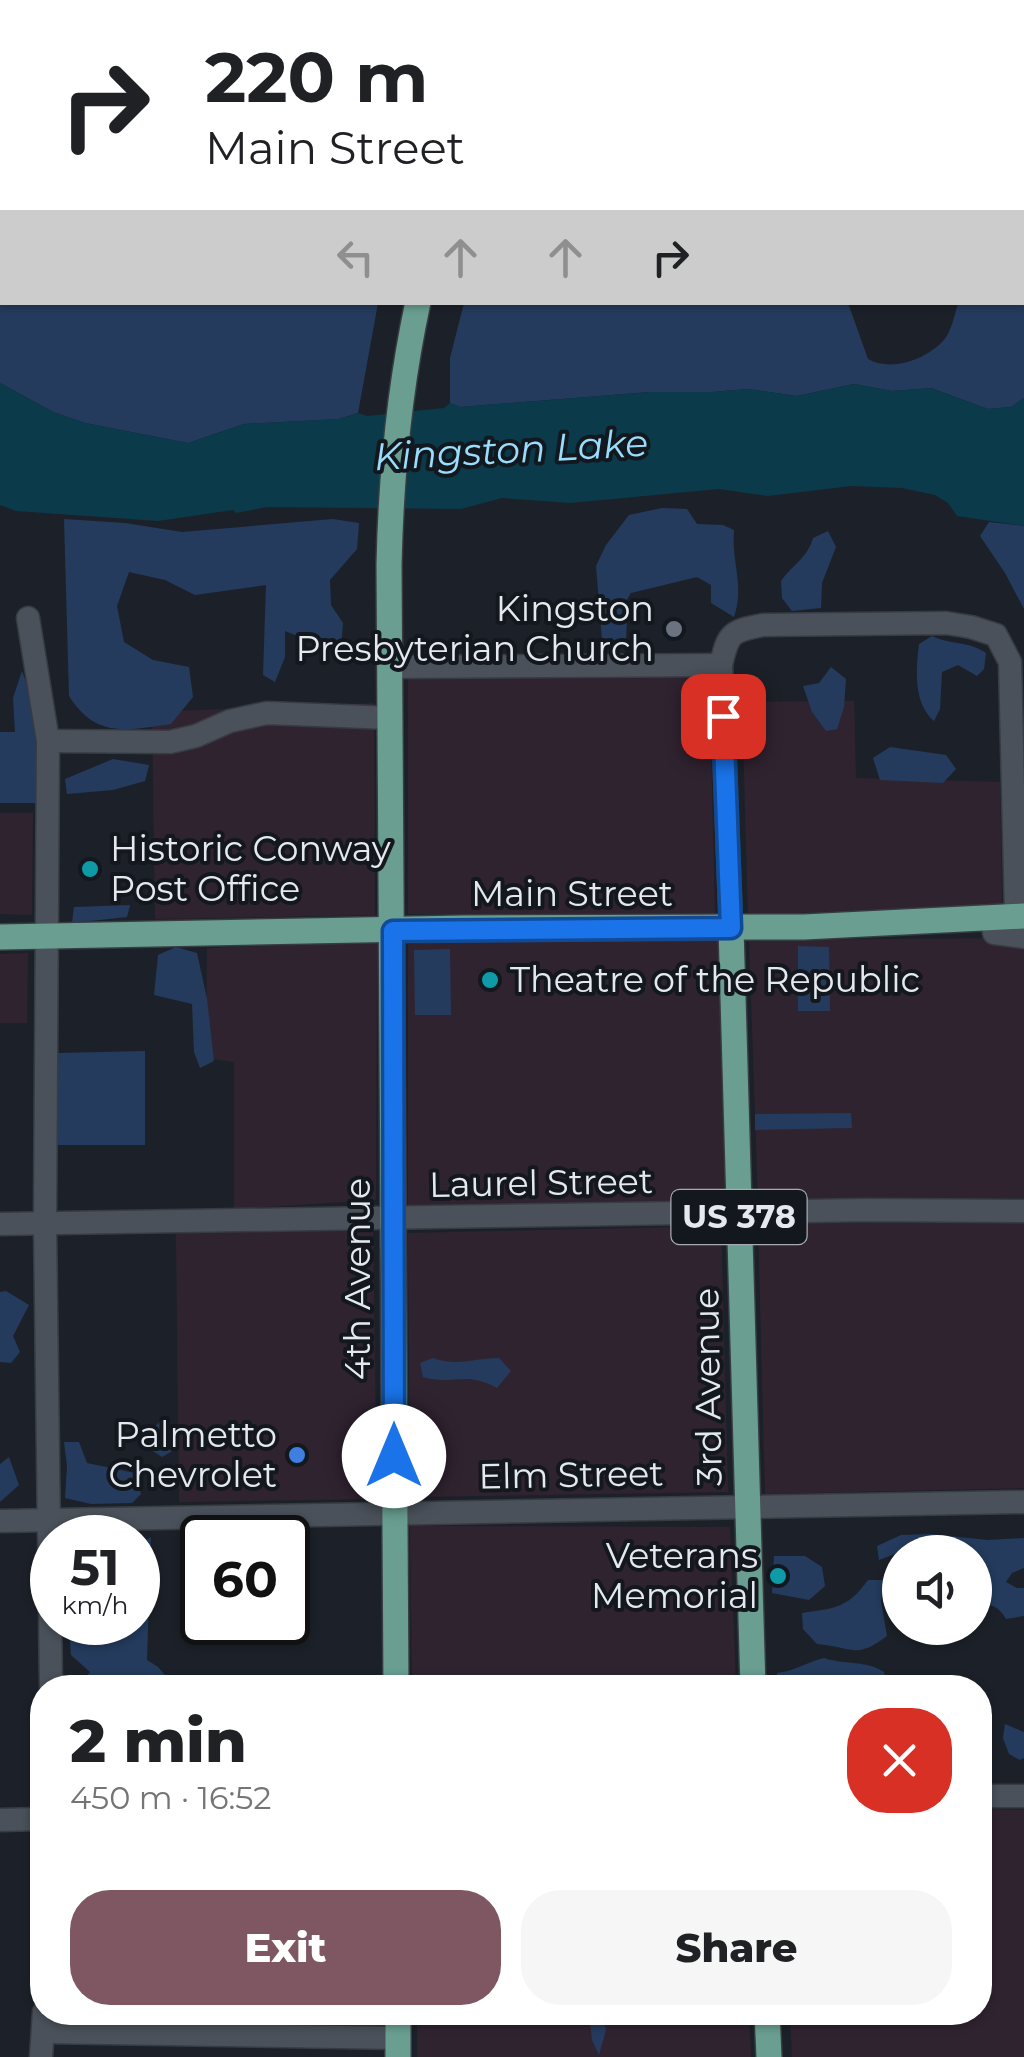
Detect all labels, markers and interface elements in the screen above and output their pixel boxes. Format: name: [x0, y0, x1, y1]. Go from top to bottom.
text: 220 m: [205, 34, 428, 120]
icon: right: [40, 40, 170, 170]
text: Main Street: [205, 120, 465, 175]
icon: left: [328, 230, 383, 285]
icon: ahead: [433, 230, 488, 285]
icon: ahead: [538, 230, 593, 285]
icon: right: [643, 230, 698, 285]
water label: Kingston Lake: [373, 419, 649, 480]
place label: Kingston Presbyterian Church: [295, 587, 654, 670]
marker: Kingston Presbyterian Church: [663, 618, 685, 640]
pin: [681, 674, 766, 759]
icon: arrive: [696, 689, 751, 744]
place label: Historic Conway Post Office: [110, 827, 391, 910]
marker: Historic Conway Post Office: [79, 858, 101, 880]
street label: Main Street: [471, 872, 673, 915]
place label: Theatre of the Republic: [510, 958, 920, 1001]
marker: Theatre of the Republic: [479, 969, 501, 991]
street label: Laurel Street: [429, 1159, 653, 1206]
street label: 4th Avenue: [336, 1178, 379, 1380]
road number: US 378: [672, 1190, 806, 1244]
street label: 3rd Avenue: [684, 1287, 731, 1487]
position arrow: [342, 1404, 446, 1508]
place label: Palmetto Chevrolet: [108, 1413, 277, 1496]
marker: Palmetto Chevrolet: [286, 1444, 308, 1466]
street label: Elm Street: [478, 1451, 664, 1498]
speed limit sign: 60: [180, 1515, 310, 1645]
place label: Veterans Memorial: [591, 1534, 758, 1617]
map controls: [882, 1535, 992, 1645]
button: sound: [882, 1535, 992, 1645]
text: 51: [70, 1537, 120, 1598]
marker: Veterans Memorial: [767, 1565, 789, 1587]
text: km/h: [62, 1590, 128, 1620]
text: 2 min: [70, 1704, 247, 1777]
button: close: [847, 1708, 952, 1813]
text: 450 m · 16:52: [70, 1778, 272, 1817]
button: Exit: [70, 1890, 501, 2005]
button: Share: [521, 1890, 952, 2005]

